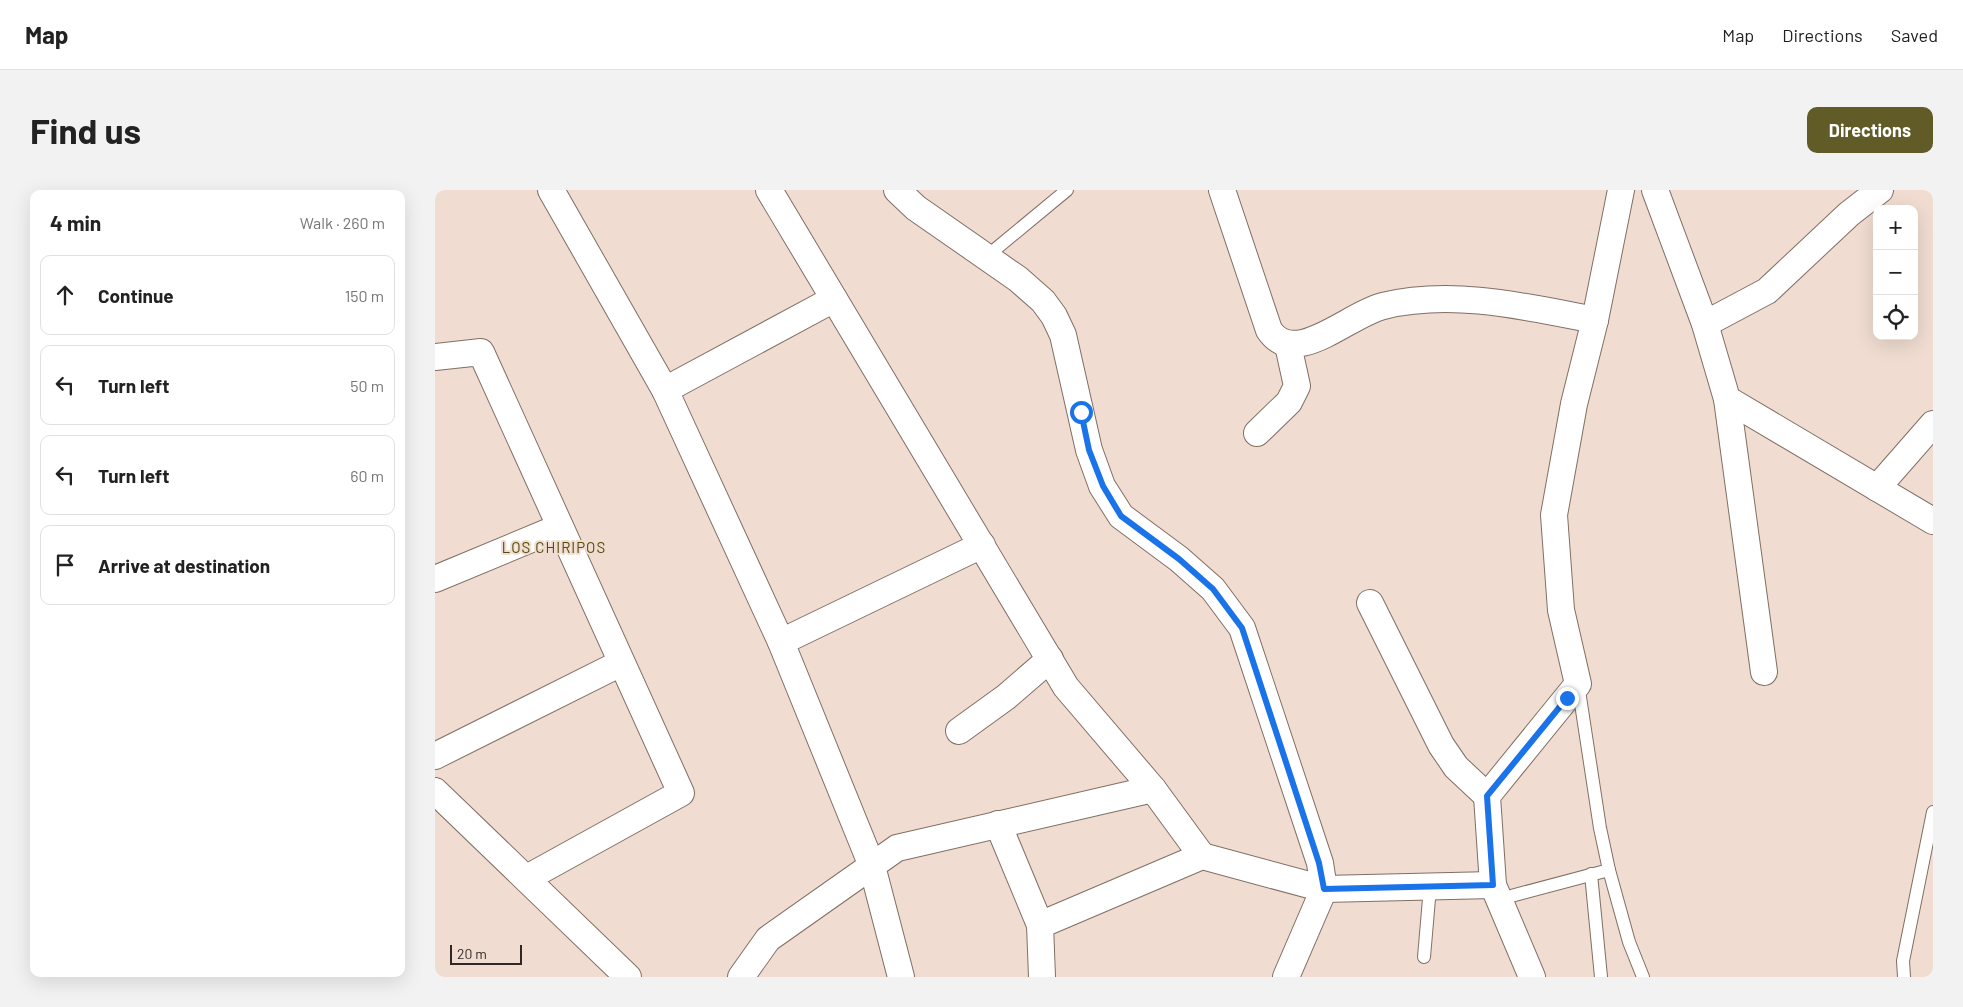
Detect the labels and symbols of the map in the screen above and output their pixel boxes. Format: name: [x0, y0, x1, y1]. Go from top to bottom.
route start: [1070, 401, 1093, 424]
district label: LOS CHIRIPOS: [502, 538, 606, 556]
route end: [1556, 687, 1579, 710]
scale bar: [450, 942, 523, 965]

